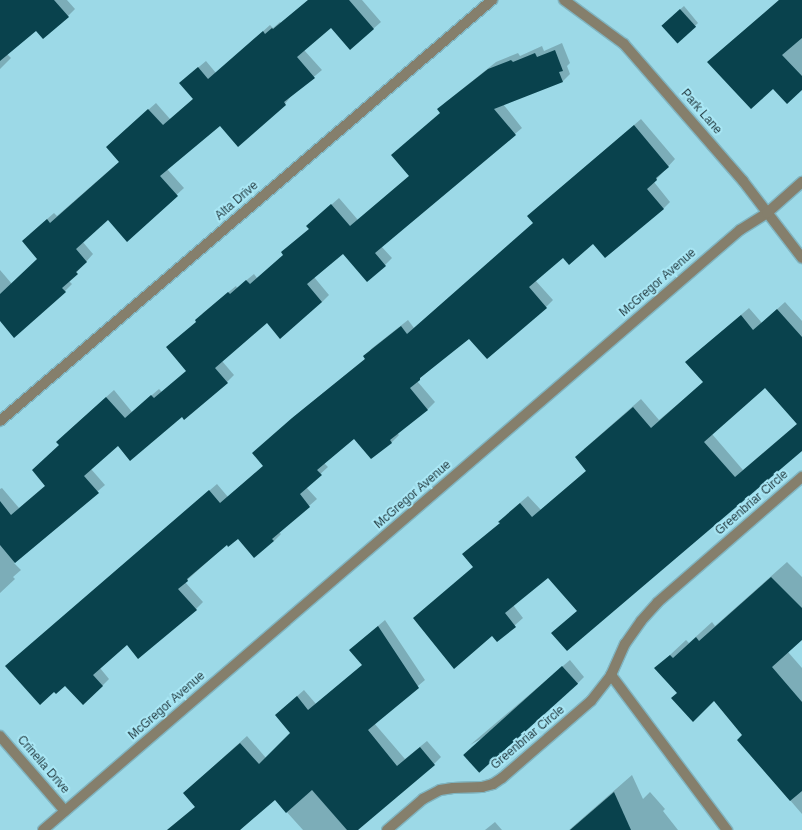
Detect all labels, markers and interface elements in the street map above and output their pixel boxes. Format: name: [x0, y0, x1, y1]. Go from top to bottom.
street label: Park Lane: [678, 87, 724, 137]
street label: Alta Drive: [213, 179, 261, 223]
street label: McGregor Avenue: [617, 246, 699, 320]
street label: McGregor Avenue: [372, 458, 454, 532]
street label: Greenbriar Circle: [713, 468, 791, 538]
street label: McGregor Avenue: [126, 669, 208, 743]
street label: Greenbriar Circle: [488, 703, 568, 773]
street label: Crinella Drive: [14, 733, 72, 797]

